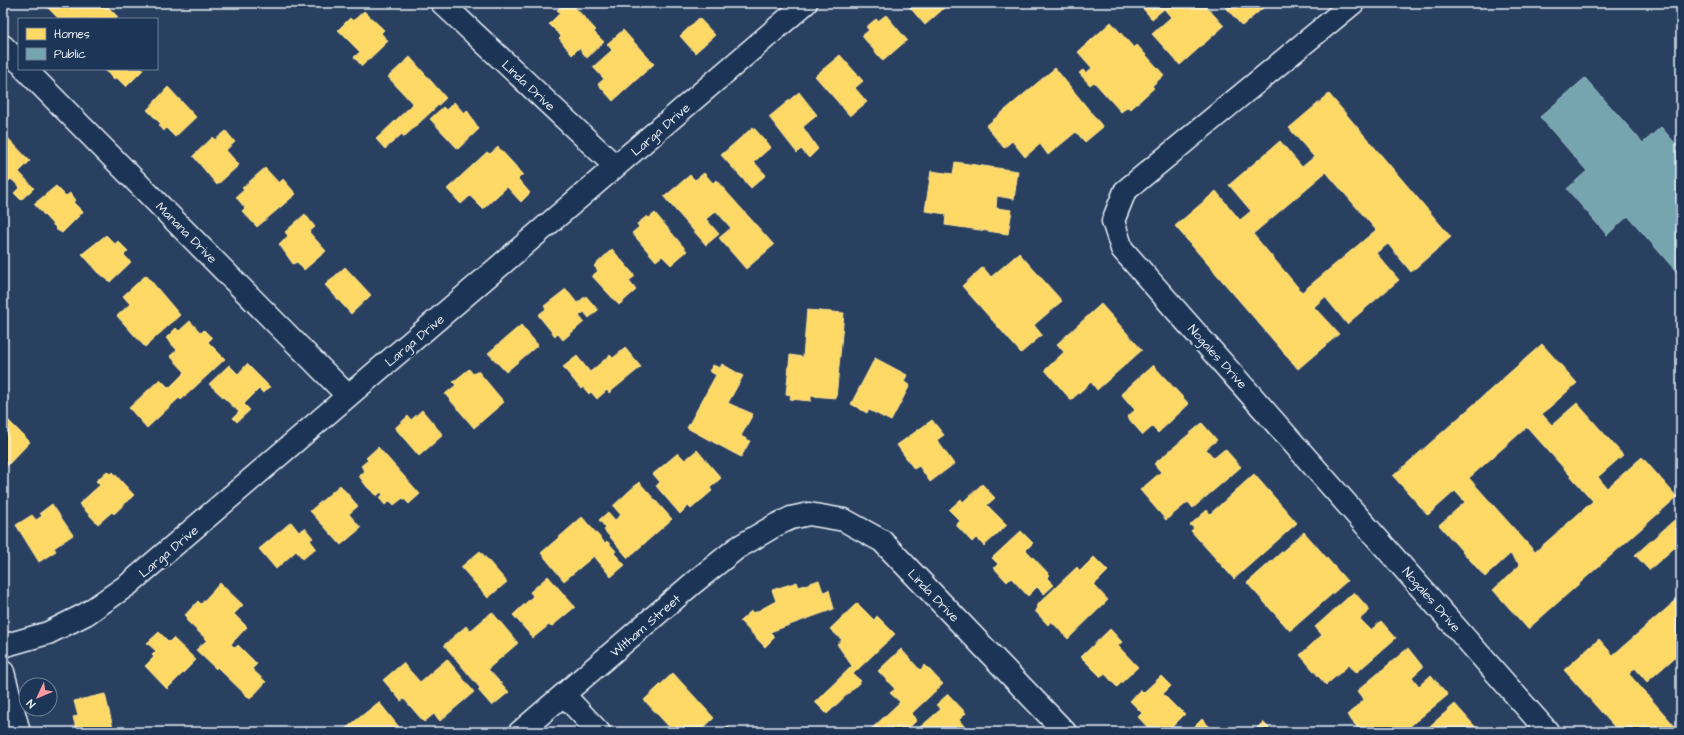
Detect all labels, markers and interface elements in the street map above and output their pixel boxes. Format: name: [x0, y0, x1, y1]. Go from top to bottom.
legend: [18, 18, 158, 70]
text: Homes: [54, 26, 90, 43]
text: Public: [54, 46, 86, 63]
street label: Linda Drive: [498, 56, 559, 115]
street label: Larga Drive: [627, 99, 695, 161]
street label: Manana Drive: [152, 198, 221, 267]
street label: Larga Drive: [381, 311, 449, 372]
street label: Nogales Drive: [1183, 321, 1251, 393]
street label: Larga Drive: [135, 522, 203, 583]
street label: Nogales Drive: [1397, 563, 1465, 637]
street label: Linda Drive: [903, 565, 963, 626]
street label: Witham Street: [607, 590, 685, 661]
north arrow: [18, 677, 58, 717]
text: N: [23, 696, 39, 711]

